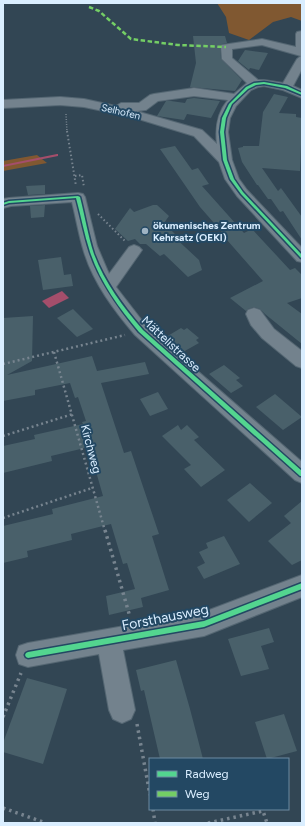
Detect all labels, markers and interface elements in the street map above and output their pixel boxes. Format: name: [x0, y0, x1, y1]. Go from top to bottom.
street label: Selhofen: [100, 101, 142, 122]
place label: ökumenisches Zentrum Kehrsatz (OEKI): [153, 219, 261, 244]
marker: ökumenisches Zentrum Kehrsatz (OEKI): [140, 226, 150, 236]
street label: Mättelistrasse: [139, 313, 204, 375]
street label: Kirchweg: [78, 423, 104, 475]
street label: Forsthausweg: [120, 601, 210, 634]
legend: [149, 758, 289, 810]
text: Radweg: [185, 767, 229, 781]
text: Weg: [185, 787, 210, 801]

